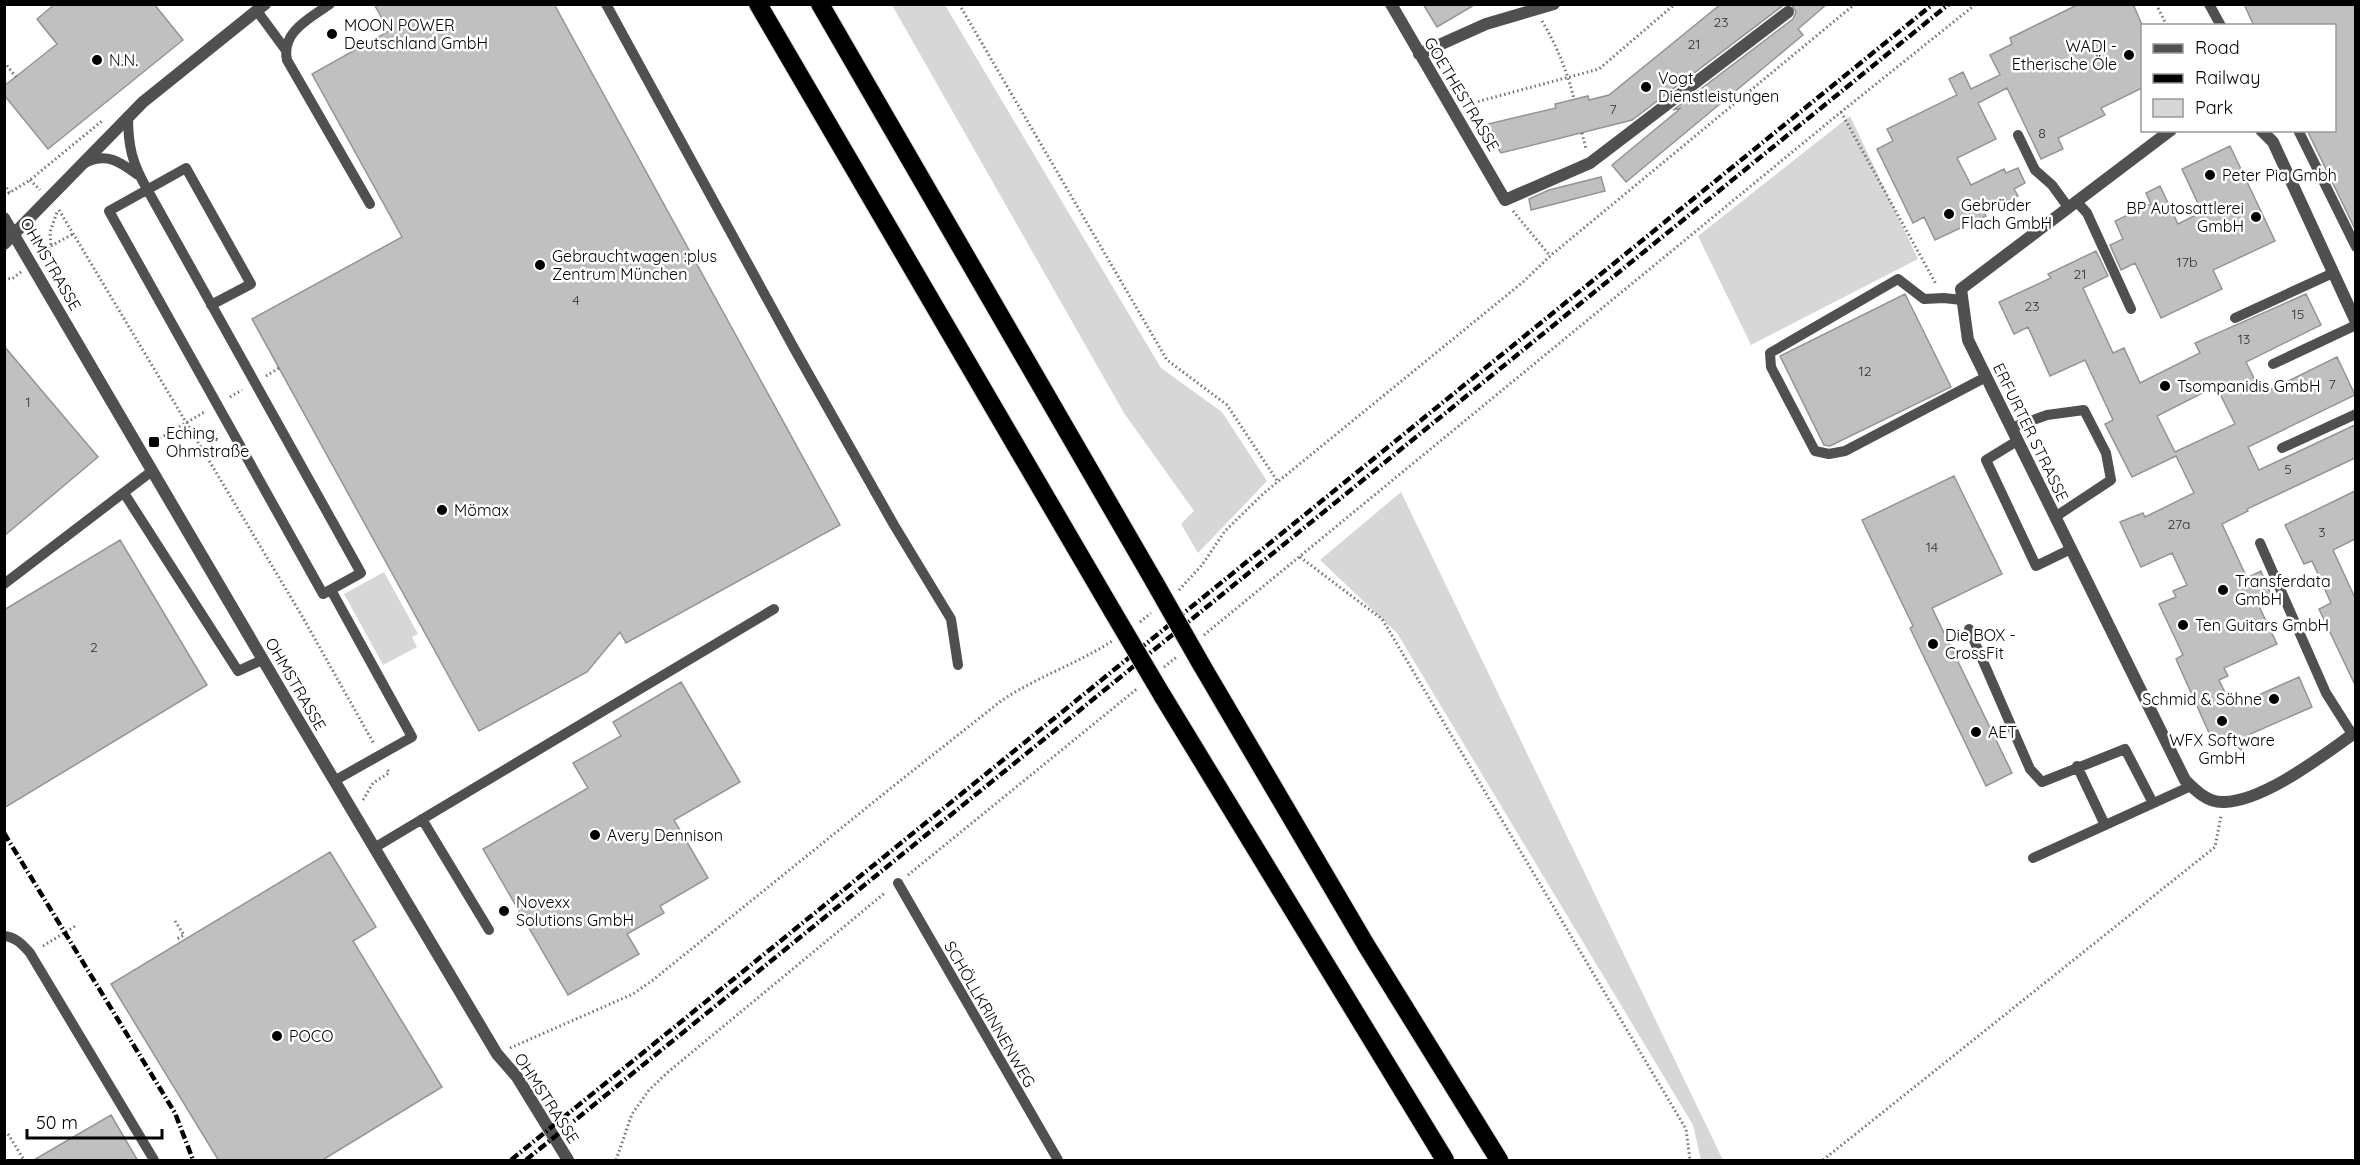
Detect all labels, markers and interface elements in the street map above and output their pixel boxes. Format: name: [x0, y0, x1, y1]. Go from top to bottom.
house number: 23: [1713, 13, 1729, 31]
place label: MOON POWER Deutschland GmbH: [344, 15, 488, 53]
legend: [2141, 24, 2336, 132]
marker: MOON POWER Deutschland GmbH: [325, 27, 339, 41]
street label: GOETHESTRASSE: [1420, 33, 1504, 155]
house number: 21: [1688, 35, 1700, 53]
place label: WADI - Etherische Öle: [2012, 36, 2117, 74]
text: Road: [2195, 36, 2240, 59]
marker: WADI - Etherische Öle: [2122, 48, 2136, 62]
place label: N.N.: [109, 50, 138, 70]
marker: N.N.: [90, 53, 104, 67]
text: Railway: [2195, 66, 2261, 89]
place label: Vogt Dienstleistungen: [1658, 68, 1779, 106]
marker: Vogt Dienstleistungen: [1639, 80, 1653, 94]
text: Park: [2195, 96, 2233, 119]
house number: 7: [1609, 100, 1617, 118]
house number: 8: [2038, 124, 2046, 142]
place label: Peter Pia Gmbh: [2222, 165, 2337, 185]
marker: Peter Pia Gmbh: [2203, 168, 2217, 182]
place label: Gebrüder Flach GmbH: [1961, 195, 2052, 233]
place label: BP Autosattlerei GmbH: [2126, 198, 2244, 236]
marker: Gebrüder Flach GmbH: [1942, 207, 1956, 221]
marker: BP Autosattlerei GmbH: [2249, 210, 2263, 224]
street label: OHMSTRASSE: [16, 214, 86, 314]
place label: Gebrauchtwagen :plus Zentrum München: [552, 246, 717, 284]
house number: 17b: [2177, 253, 2197, 271]
marker: Gebrauchtwagen :plus Zentrum München: [533, 258, 547, 272]
house number: 21: [2074, 265, 2086, 283]
house number: 4: [572, 291, 580, 309]
house number: 23: [2024, 297, 2040, 315]
house number: 15: [2292, 305, 2304, 323]
house number: 13: [2238, 330, 2250, 348]
street label: ERFURTER STRASSE: [1989, 360, 2073, 504]
house number: 12: [1859, 362, 1872, 380]
house number: 7: [2328, 375, 2336, 393]
place label: Tsompanidis GmbH: [2177, 376, 2321, 396]
marker: Tsompanidis GmbH: [2158, 379, 2172, 393]
house number: 1: [25, 393, 31, 411]
place label: Eching, Ohmstraße: [166, 423, 249, 461]
marker: Eching, Ohmstraße: [147, 435, 161, 449]
house number: 5: [2284, 460, 2292, 478]
place label: Mömax: [454, 500, 509, 520]
marker: Mömax: [435, 503, 449, 517]
house number: 27a: [2167, 515, 2191, 533]
house number: 3: [2318, 523, 2326, 541]
house number: 14: [1926, 538, 1938, 556]
place label: Transferdata GmbH: [2235, 571, 2331, 609]
marker: Transferdata GmbH: [2216, 583, 2230, 597]
place label: Ten Guitars GmbH: [2195, 615, 2329, 635]
marker: Ten Guitars GmbH: [2176, 618, 2190, 632]
place label: Die BOX - CrossFit: [1945, 625, 2016, 663]
street label: OHMSTRASSE: [261, 634, 331, 734]
marker: Die BOX - CrossFit: [1926, 637, 1940, 651]
house number: 2: [90, 638, 98, 656]
place label: Schmid & Söhne: [2142, 689, 2262, 709]
marker: Schmid & Söhne: [2267, 692, 2281, 706]
marker: WFX Software GmbH: [2215, 714, 2229, 728]
place label: AET: [1988, 722, 2017, 742]
marker: AET: [1969, 725, 1983, 739]
place label: WFX Software GmbH: [2169, 730, 2275, 768]
place label: Avery Dennison: [607, 825, 723, 845]
marker: Avery Dennison: [588, 828, 602, 842]
place label: Novexx Solutions GmbH: [516, 892, 634, 930]
marker: Novexx Solutions GmbH: [497, 904, 511, 918]
street label: SCHÖLLKRINNENWEG: [940, 937, 1040, 1091]
place label: POCO: [289, 1026, 334, 1046]
marker: POCO: [270, 1029, 284, 1043]
street label: OHMSTRASSE: [510, 1049, 584, 1147]
scale bar: [27, 1102, 162, 1140]
text: 50 m: [36, 1111, 78, 1134]

